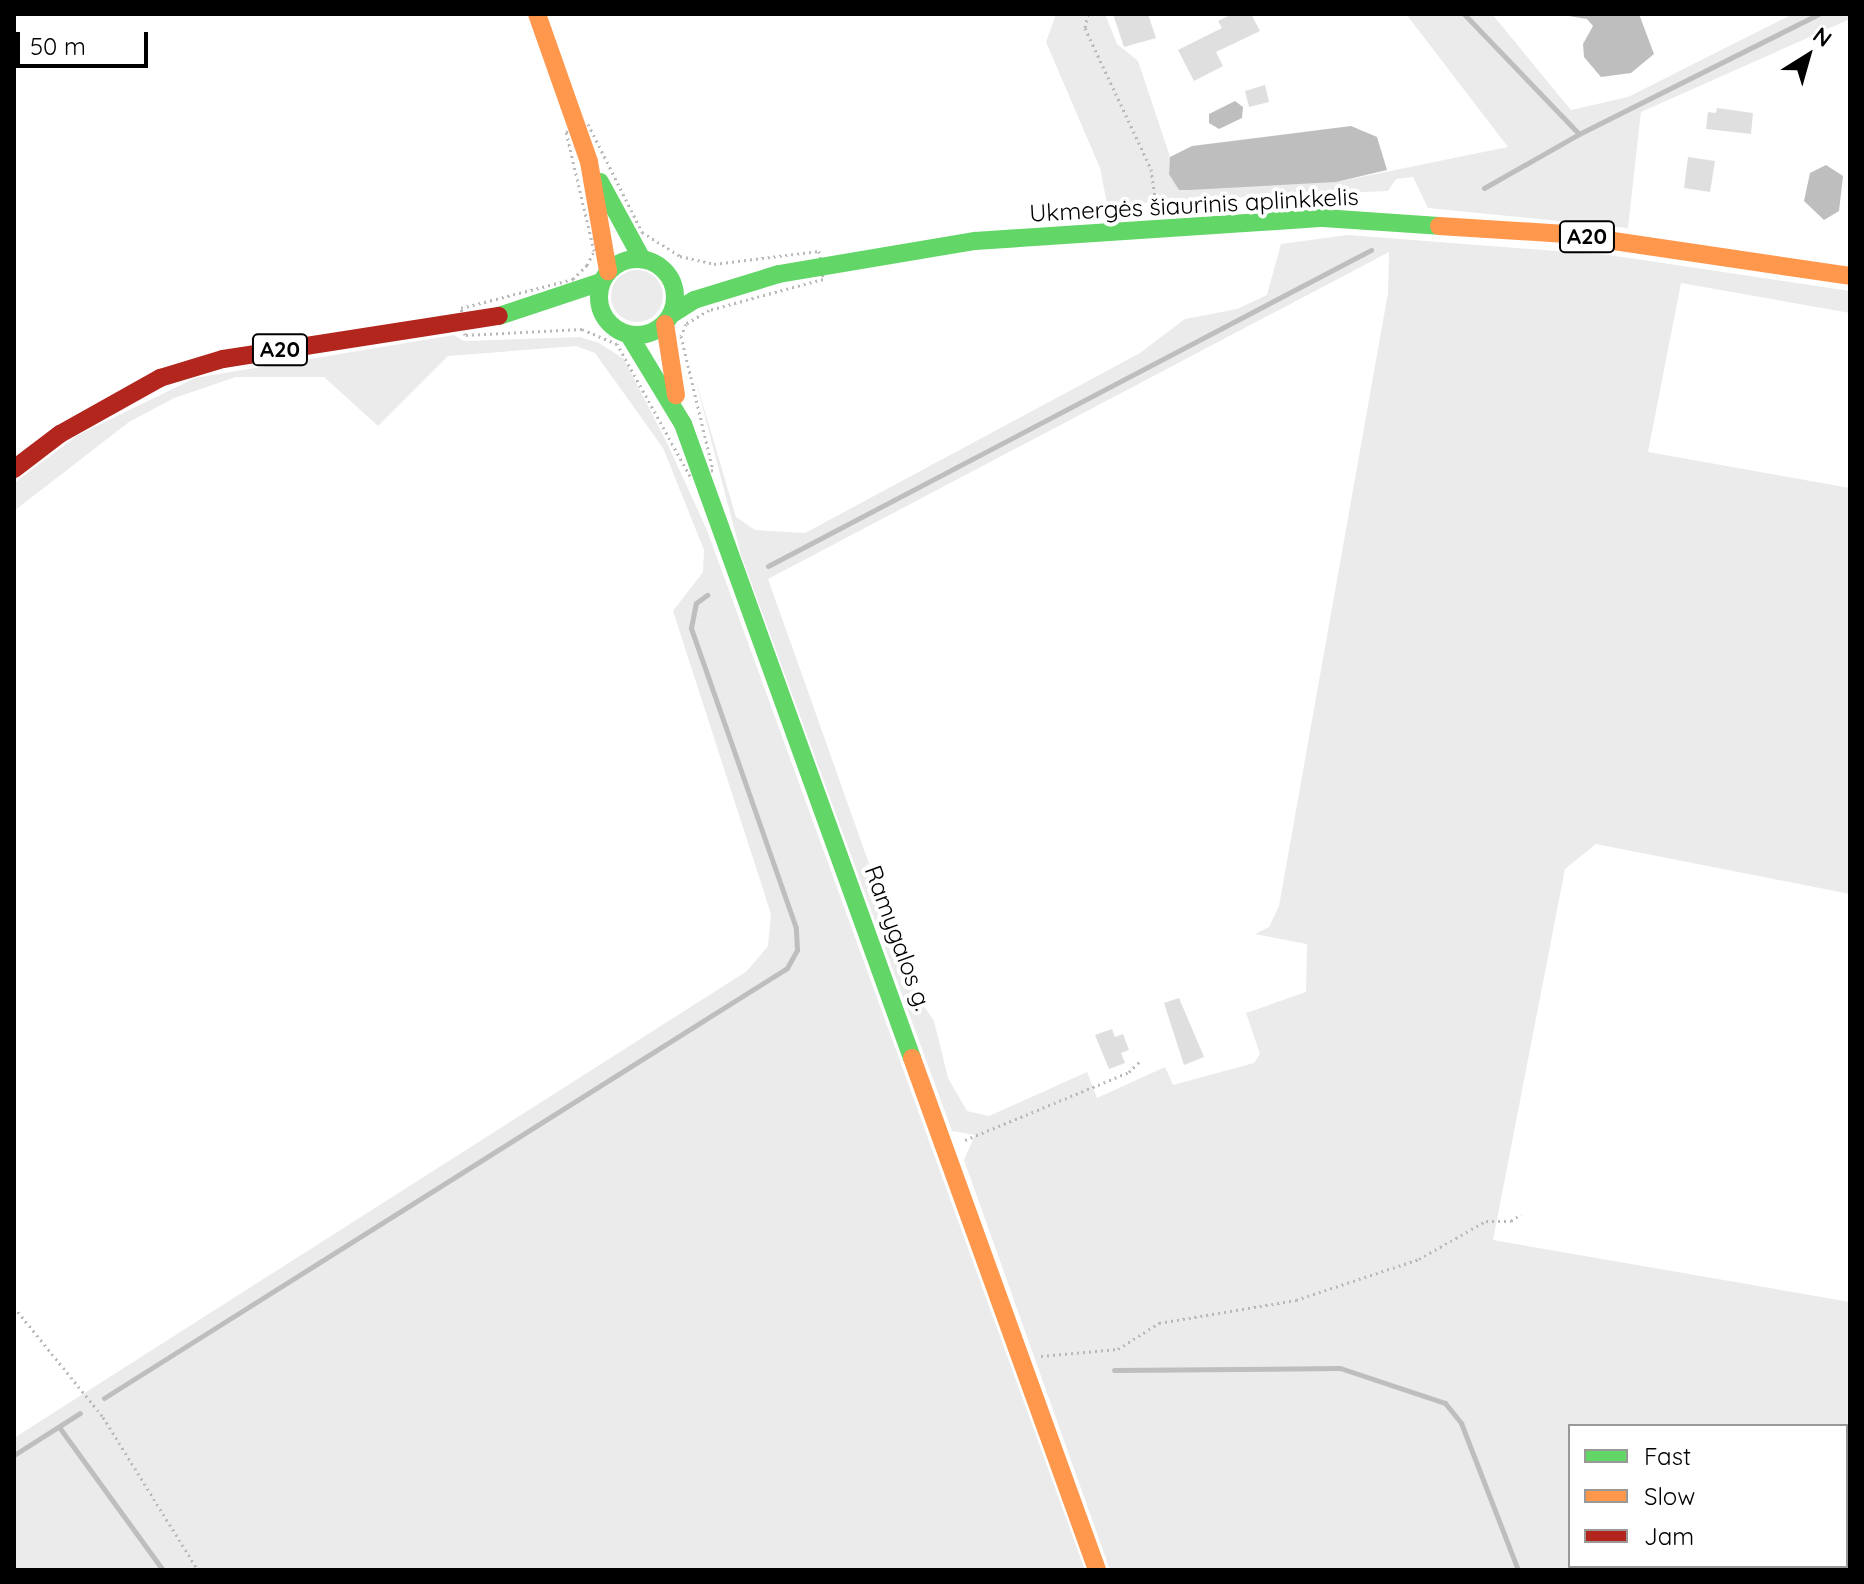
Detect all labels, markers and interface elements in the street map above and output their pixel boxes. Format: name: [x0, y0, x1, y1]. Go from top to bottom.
scale bar: [20, 16, 152, 66]
north arrow: [1768, 16, 1848, 96]
text: N: [1808, 21, 1837, 53]
text: 50 m: [30, 31, 86, 61]
street label: Ukmergės šiaurinis aplinkkelis: [1029, 182, 1359, 228]
road number: A20: [1557, 219, 1617, 255]
road number: A20: [250, 332, 310, 368]
street label: Ramygalos g.: [858, 862, 938, 1014]
legend: [1568, 1424, 1848, 1568]
text: Fast: [1644, 1441, 1691, 1471]
text: Slow: [1644, 1481, 1695, 1511]
text: Jam: [1644, 1521, 1694, 1551]

